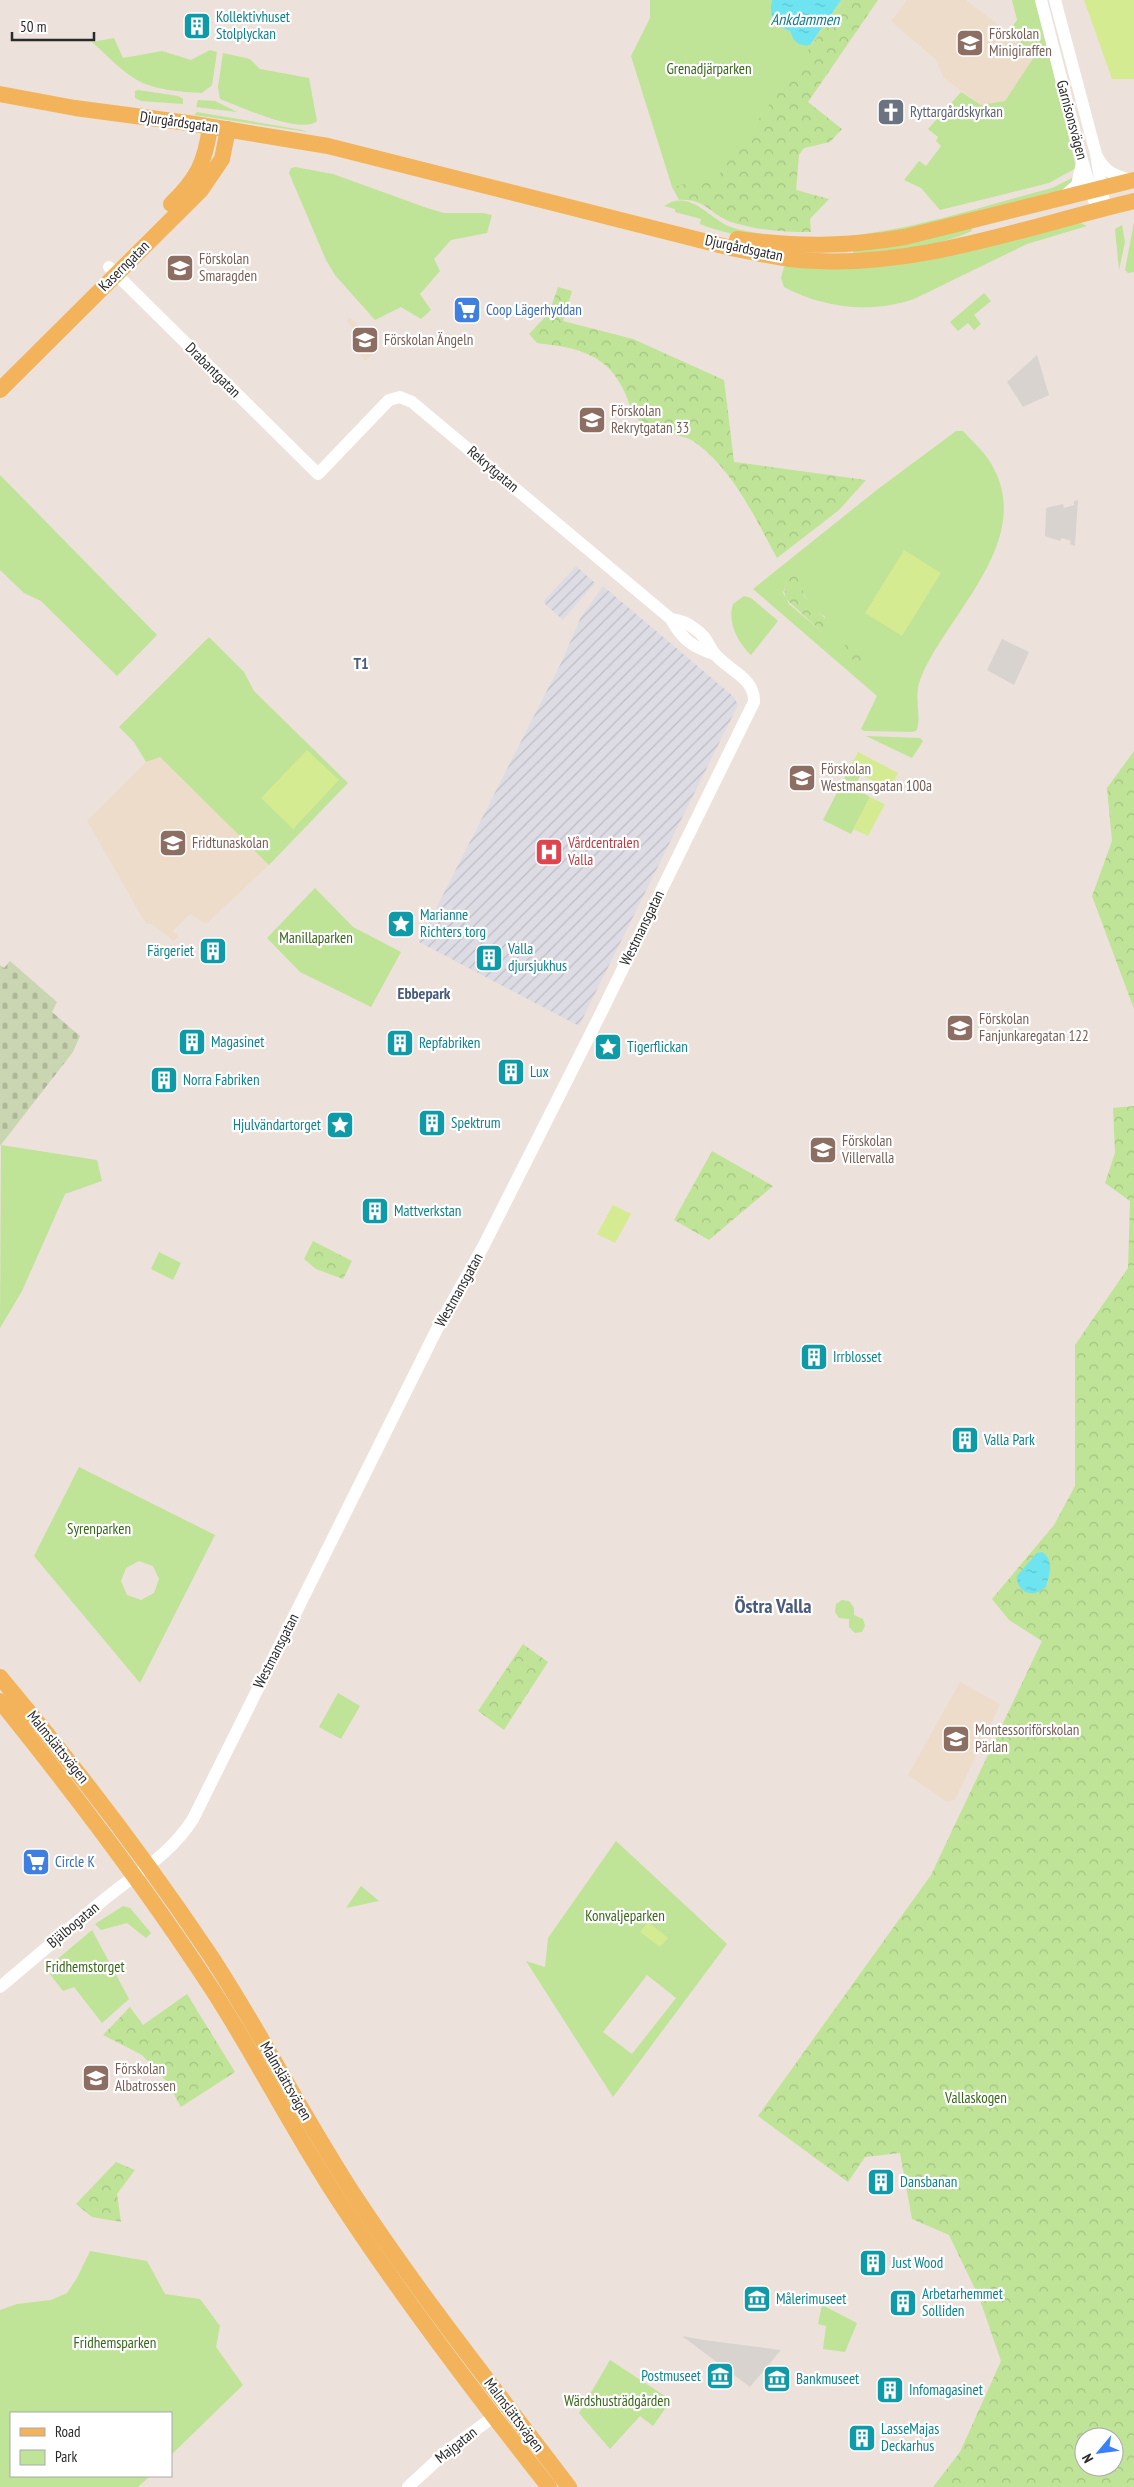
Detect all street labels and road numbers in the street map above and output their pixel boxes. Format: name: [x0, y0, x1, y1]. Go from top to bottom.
street label: Garnisonsvägen: [1053, 78, 1092, 162]
street label: Djurgårdsgatan: [139, 107, 220, 136]
street label: Djurgårdsgatan: [703, 230, 785, 265]
street label: Kaserngatan: [94, 236, 153, 295]
street label: Drabantgatan: [182, 338, 245, 401]
street label: Rekrytgatan: [464, 442, 523, 496]
street label: Westmansgatan: [615, 887, 668, 969]
street label: Westmansgatan: [430, 1249, 487, 1330]
street label: Westmansgatan: [249, 1610, 303, 1691]
street label: Malmslättsvägen: [23, 1707, 93, 1787]
street label: Bjälbogatan: [43, 1897, 103, 1952]
street label: Malmslättsvägen: [256, 2038, 317, 2124]
street label: Malmslättsvägen: [480, 2374, 548, 2455]
street label: Majgatan: [431, 2422, 480, 2467]

